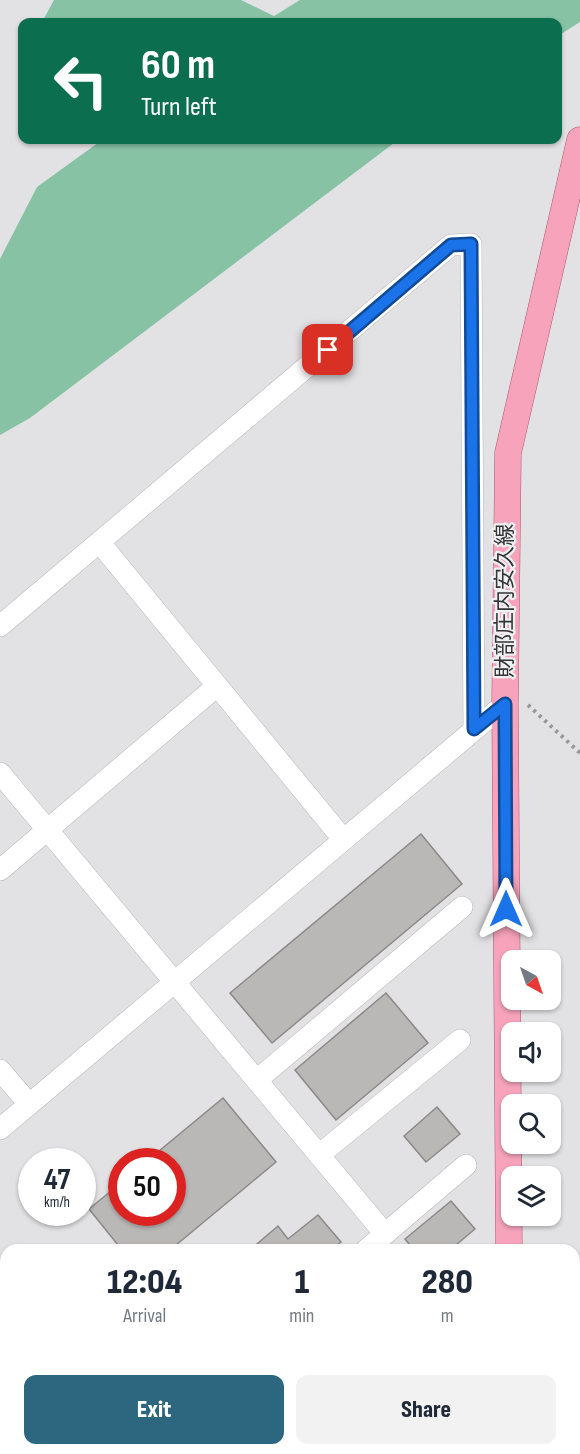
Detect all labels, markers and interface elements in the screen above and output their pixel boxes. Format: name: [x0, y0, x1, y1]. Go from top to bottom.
text: 60 m: [141, 40, 215, 91]
icon: left: [42, 42, 120, 120]
text: Turn left: [141, 91, 217, 123]
pin: [302, 324, 353, 375]
icon: arrive: [311, 333, 344, 366]
street label: 財部庄内安久線: [492, 524, 519, 678]
position arrow: [474, 877, 538, 941]
north arrow: [501, 950, 561, 1010]
map controls: [501, 950, 561, 1226]
button: sound: [501, 1022, 561, 1082]
button: search: [501, 1094, 561, 1154]
speed limit sign: 50: [108, 1148, 186, 1226]
text: 47: [44, 1162, 70, 1198]
button: layers: [501, 1166, 561, 1226]
text: km/h: [44, 1193, 70, 1212]
text: 12:04: [107, 1261, 182, 1304]
text: 1: [294, 1261, 309, 1304]
text: 280: [422, 1261, 473, 1304]
text: Arrival: [123, 1304, 166, 1328]
text: min: [289, 1304, 314, 1328]
text: m: [441, 1304, 454, 1328]
button: Exit: [24, 1375, 284, 1444]
button: Share: [296, 1375, 556, 1444]

